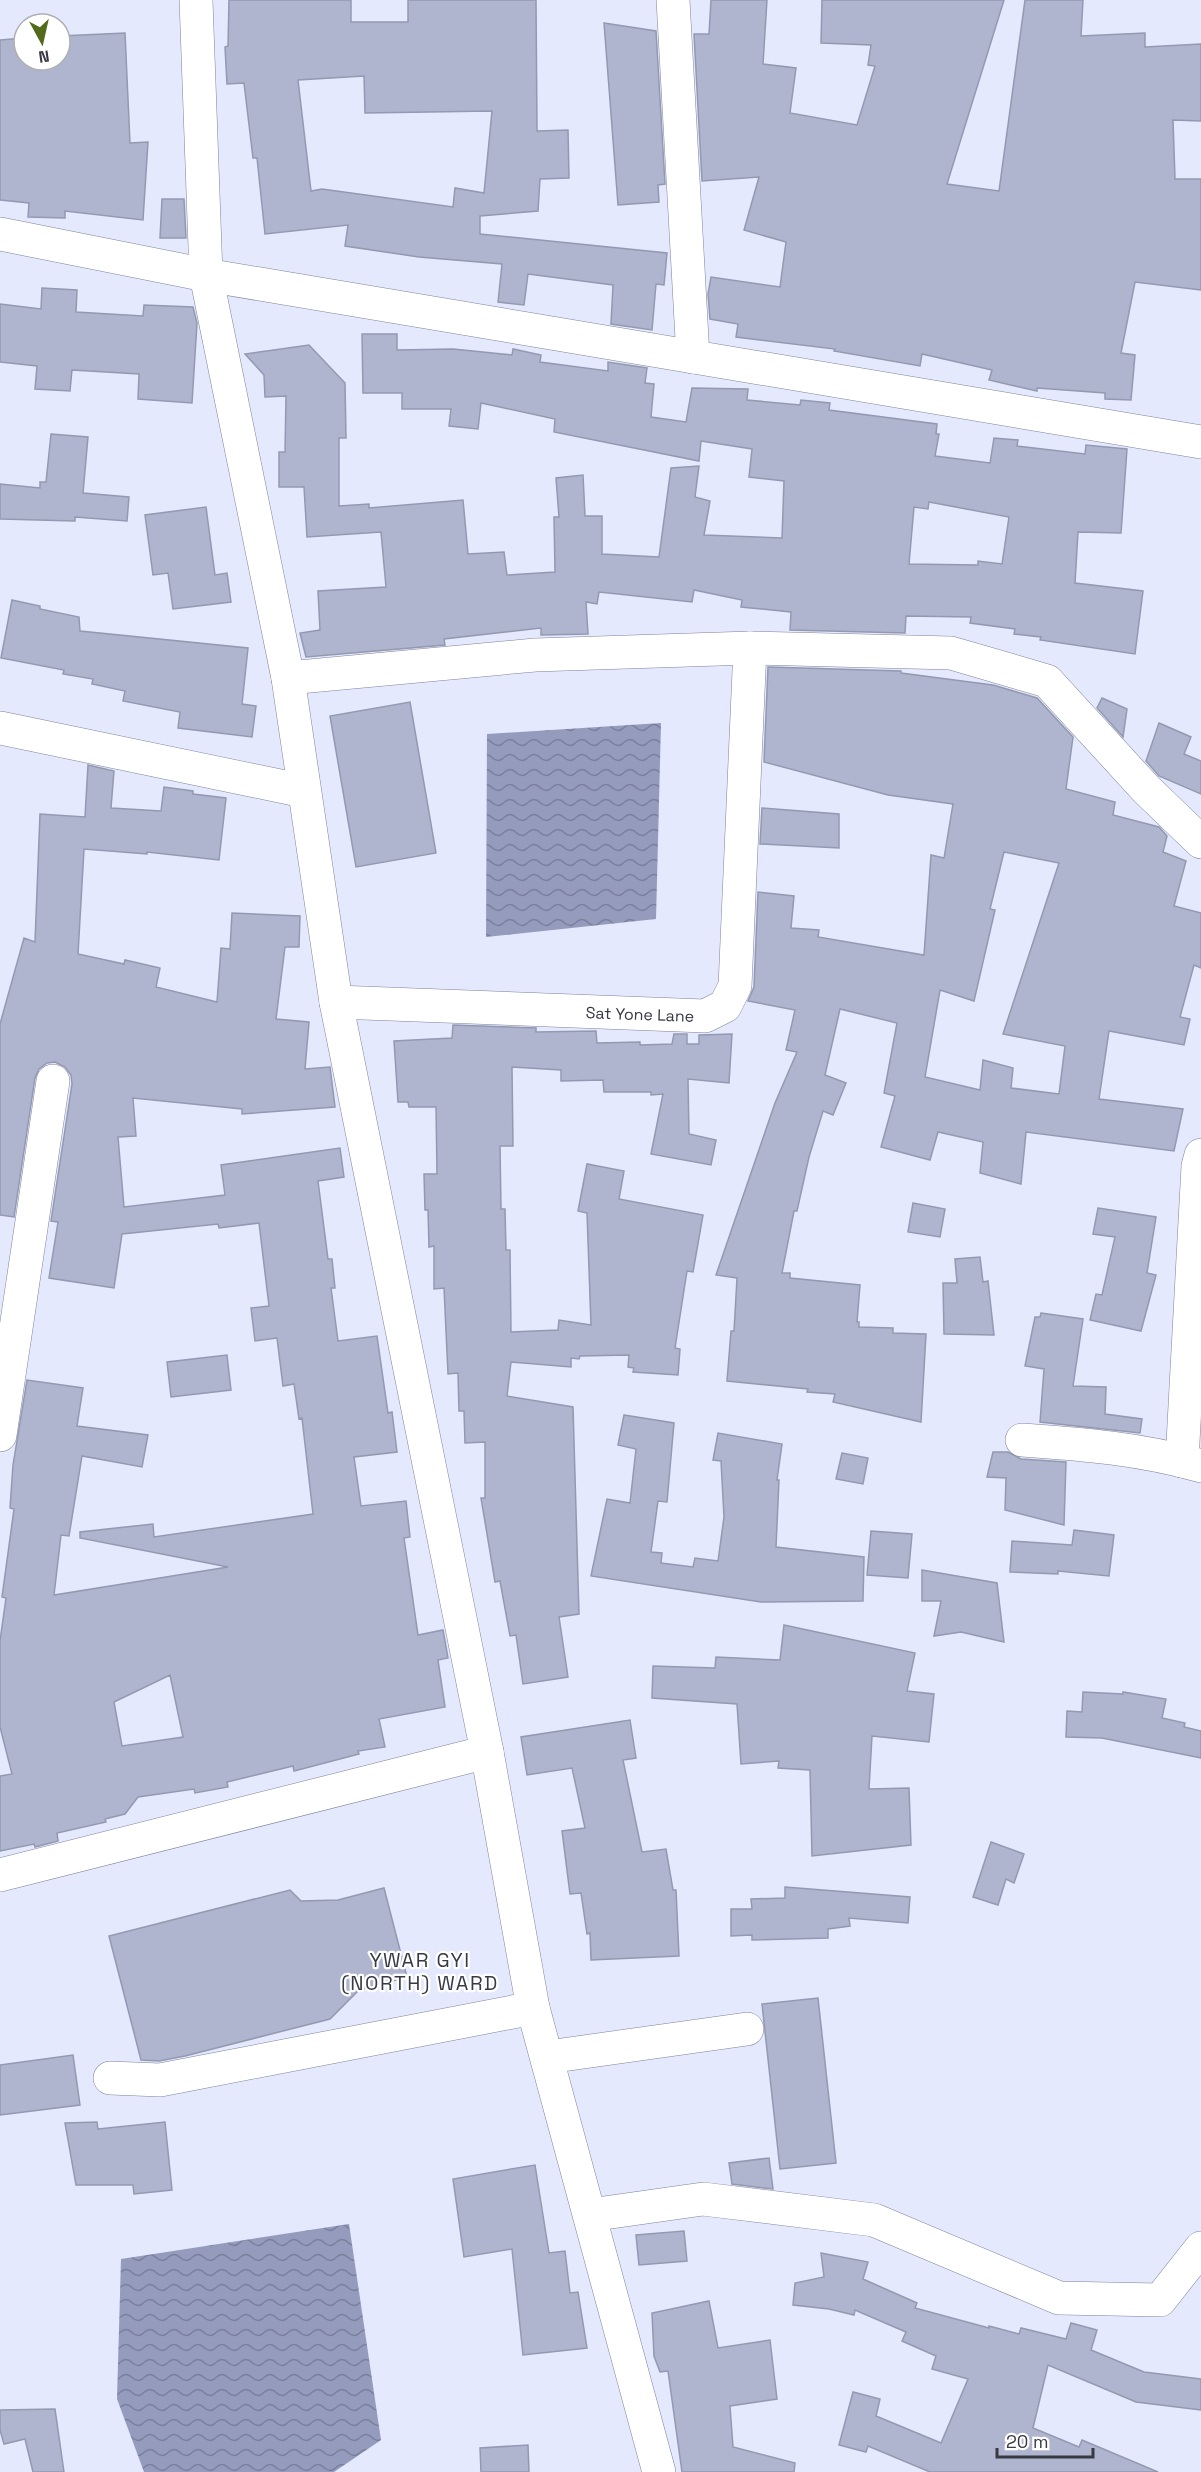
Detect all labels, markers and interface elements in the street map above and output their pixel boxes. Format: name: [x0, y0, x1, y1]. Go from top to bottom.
north arrow: [12, 12, 72, 72]
text: N: [37, 45, 51, 68]
street label: Sat Yone Lane: [585, 1002, 695, 1027]
district label: YWAR GYI (NORTH) WARD: [341, 1947, 499, 1996]
scale bar: [997, 2421, 1093, 2459]
text: 20 m: [1006, 2430, 1049, 2453]

